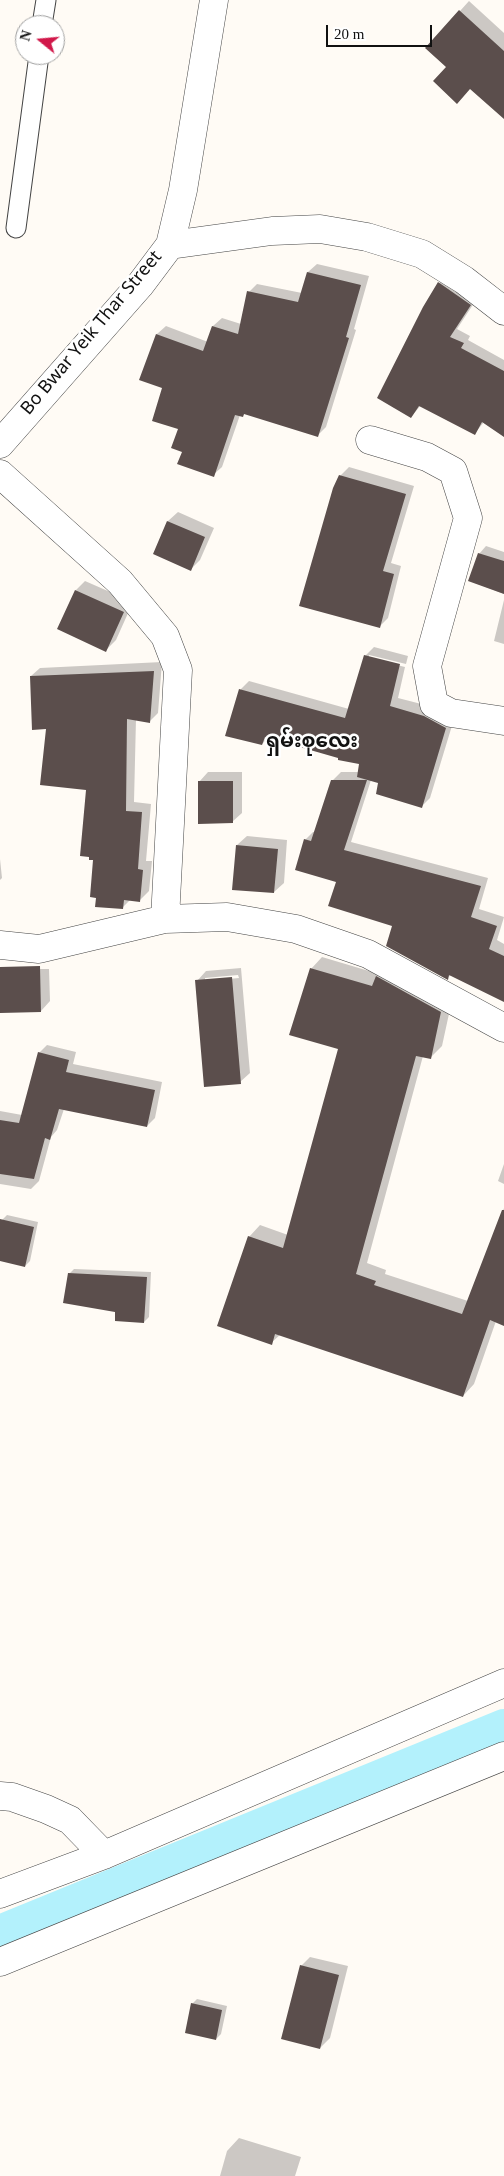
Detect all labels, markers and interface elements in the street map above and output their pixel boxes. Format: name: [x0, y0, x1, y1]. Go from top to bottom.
north arrow: [15, 15, 65, 65]
scale bar: [329, 15, 435, 47]
text: 20 m: [334, 26, 364, 42]
text: N: [17, 29, 35, 43]
street label: Bo Bwar Yeik Thar Street: [19, 249, 169, 421]
district label: ရှမ်းစုလေး: [266, 733, 358, 757]

